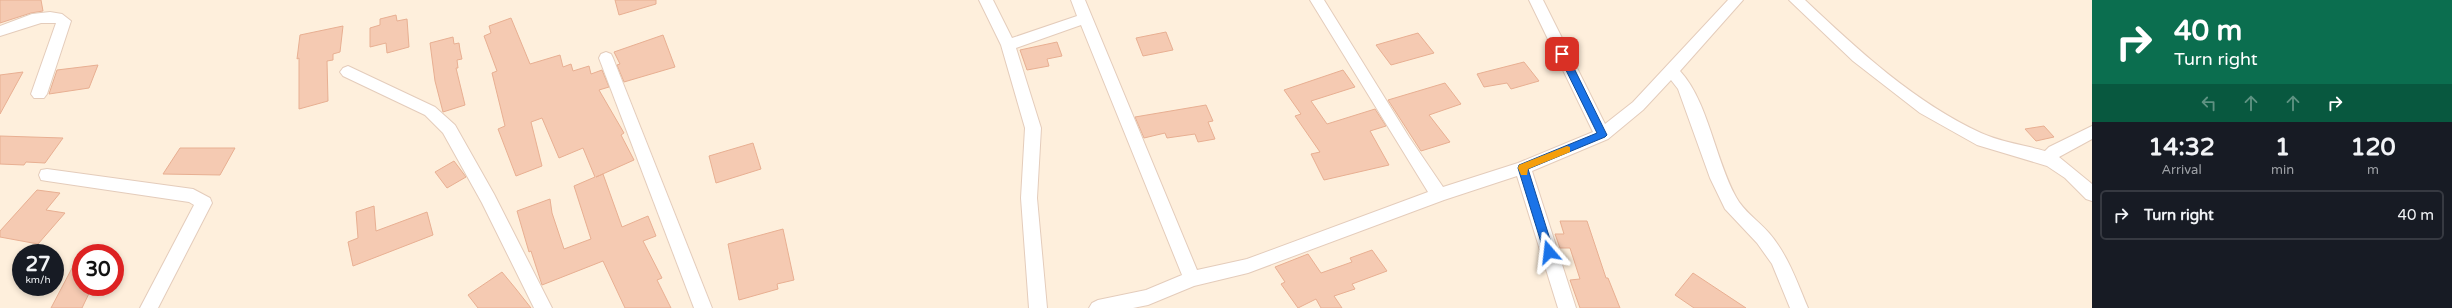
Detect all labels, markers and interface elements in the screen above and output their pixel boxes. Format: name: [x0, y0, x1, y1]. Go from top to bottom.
text: 40 m: [2174, 14, 2242, 48]
icon: right: [2108, 16, 2160, 68]
pin: [1545, 37, 1579, 71]
icon: arrive: [1551, 43, 1573, 65]
text: Turn right: [2174, 48, 2258, 70]
icon: left: [2198, 92, 2220, 114]
icon: ahead: [2240, 92, 2262, 114]
icon: ahead: [2282, 92, 2304, 114]
icon: right: [2324, 92, 2346, 114]
text: 14:32: [2148, 133, 2215, 162]
text: 1: [2275, 133, 2290, 162]
text: 120: [2350, 133, 2396, 162]
text: Arrival: [2161, 162, 2202, 178]
text: min: [2271, 162, 2294, 178]
text: m: [2367, 162, 2379, 178]
icon: right: [2110, 204, 2132, 226]
text: Turn right: [2144, 206, 2214, 224]
text: 40 m: [2397, 206, 2434, 224]
position arrow: [1528, 231, 1570, 273]
speed limit sign: 30: [72, 244, 124, 296]
text: 27: [25, 253, 51, 277]
text: km/h: [25, 274, 51, 286]

